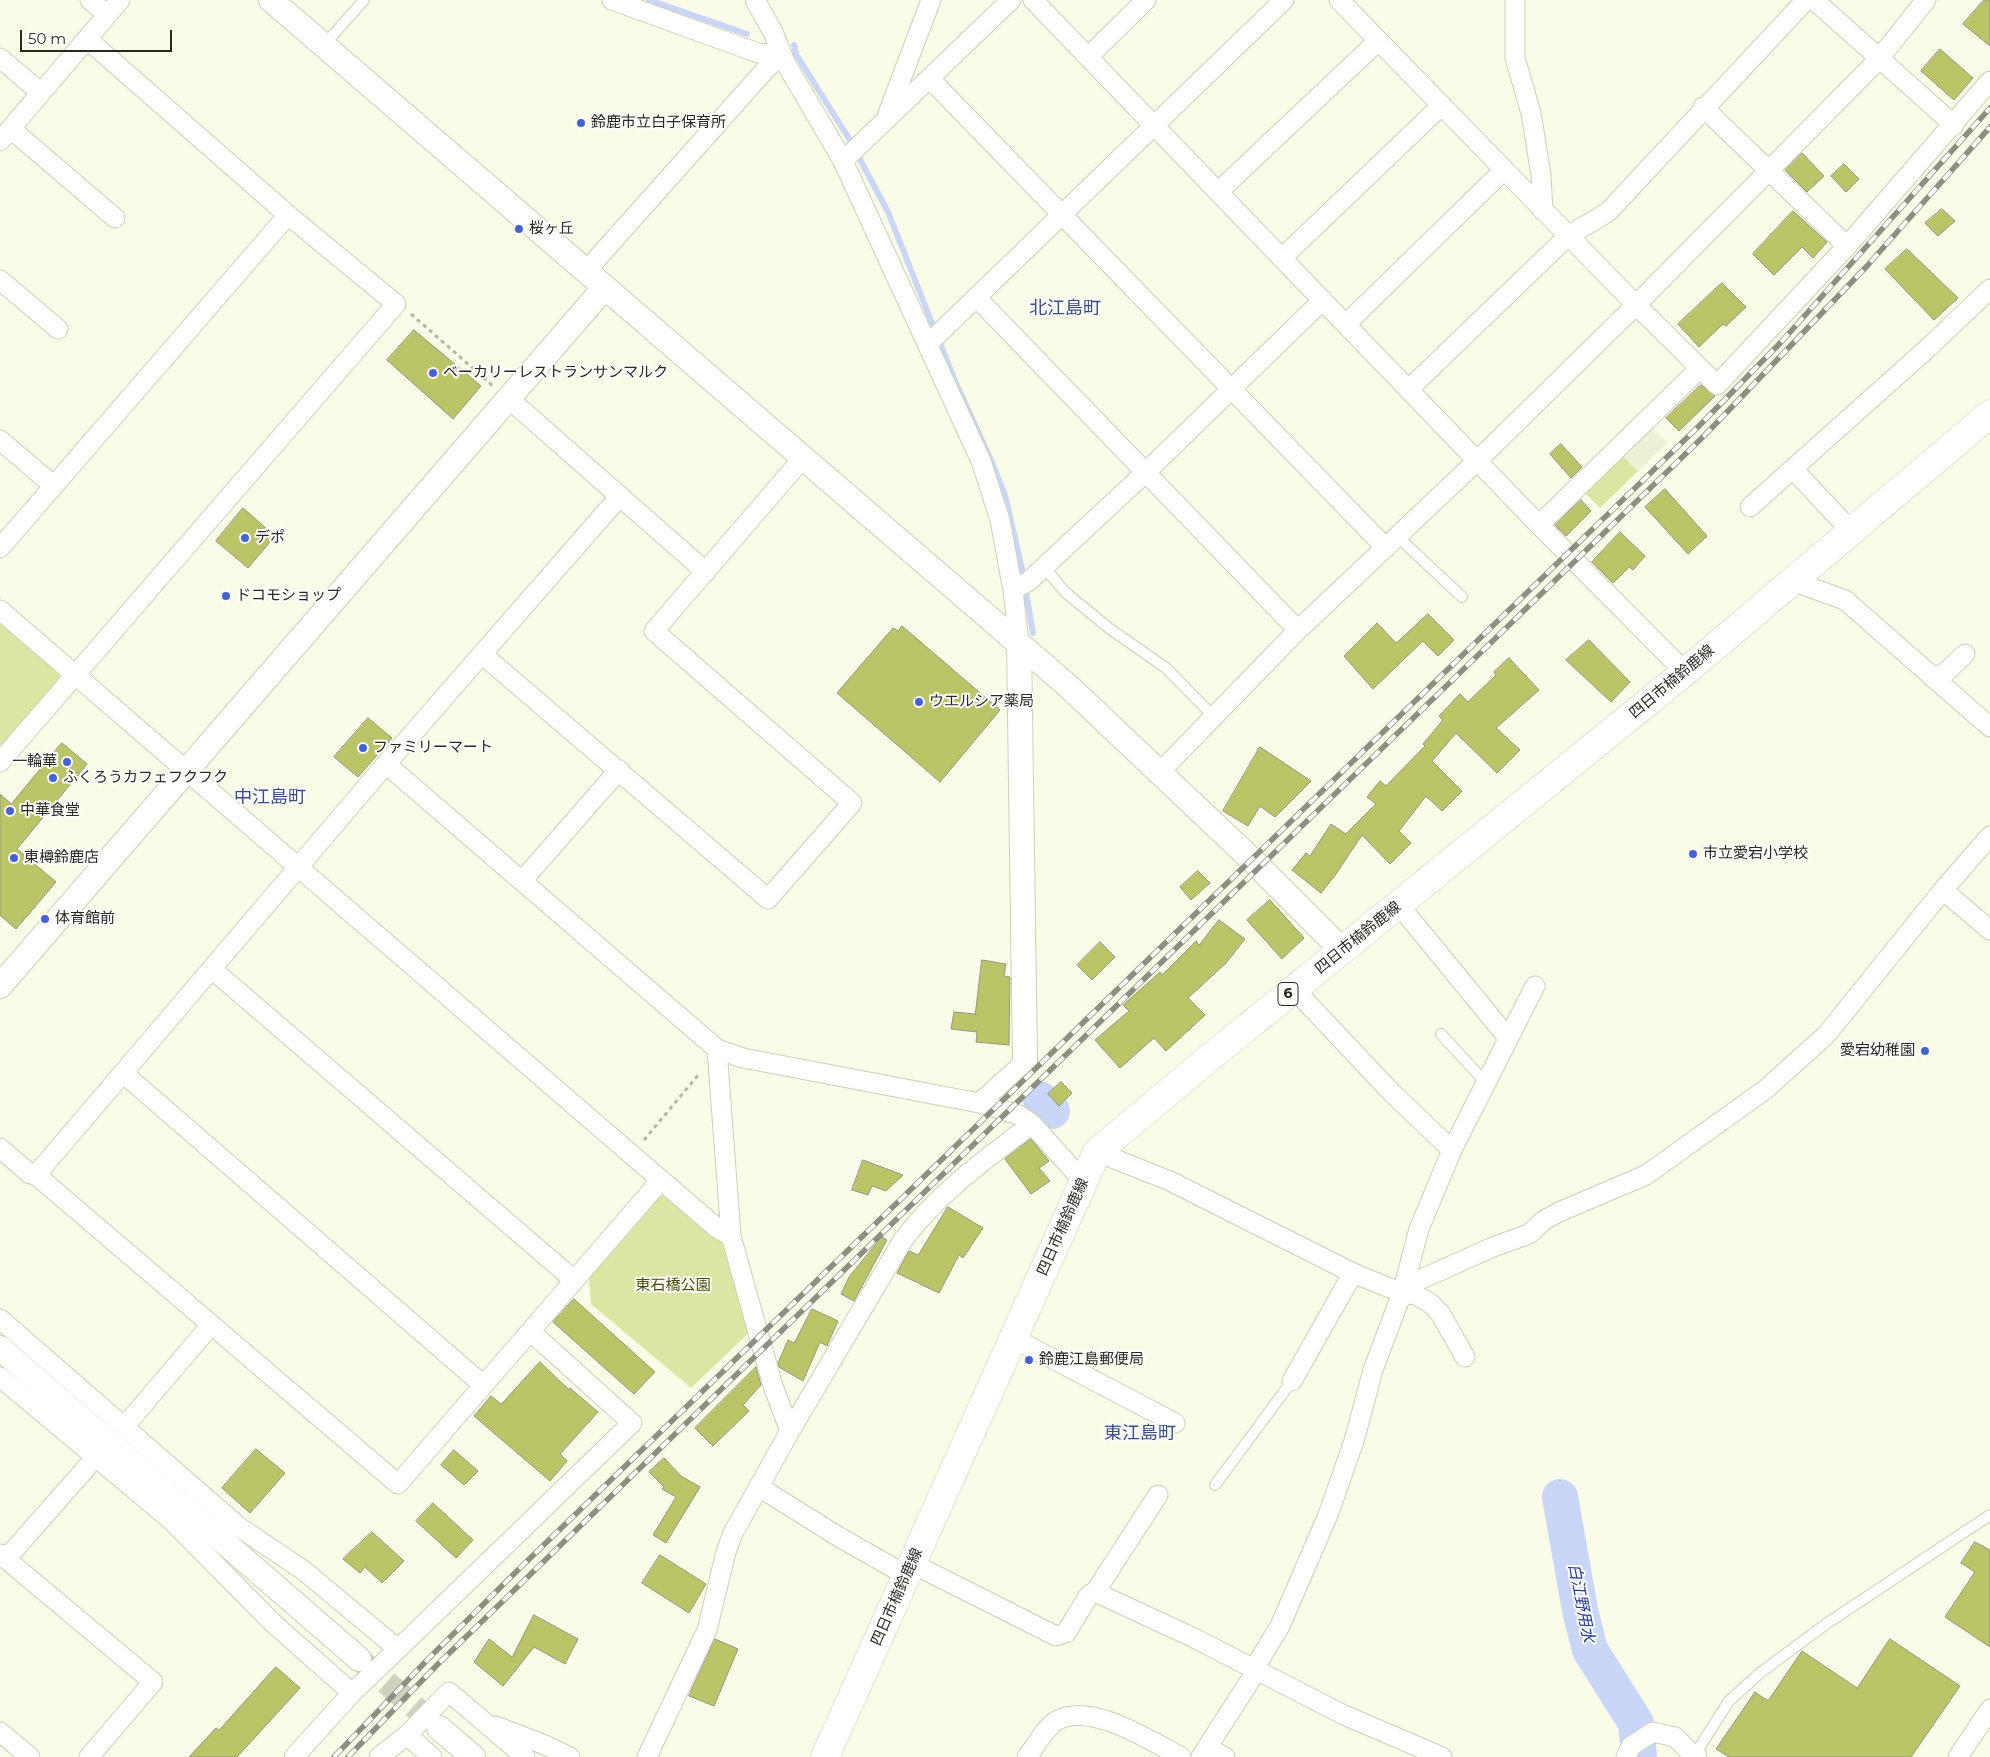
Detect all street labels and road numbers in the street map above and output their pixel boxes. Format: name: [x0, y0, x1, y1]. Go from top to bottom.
street label: 四日市楠鈴鹿線: [1626, 641, 1718, 723]
street label: 四日市楠鈴鹿線: [1312, 898, 1404, 978]
road number: 6: [1278, 982, 1298, 1006]
street label: 四日市楠鈴鹿線: [1033, 1175, 1093, 1279]
street label: 四日市楠鈴鹿線: [867, 1545, 927, 1649]

